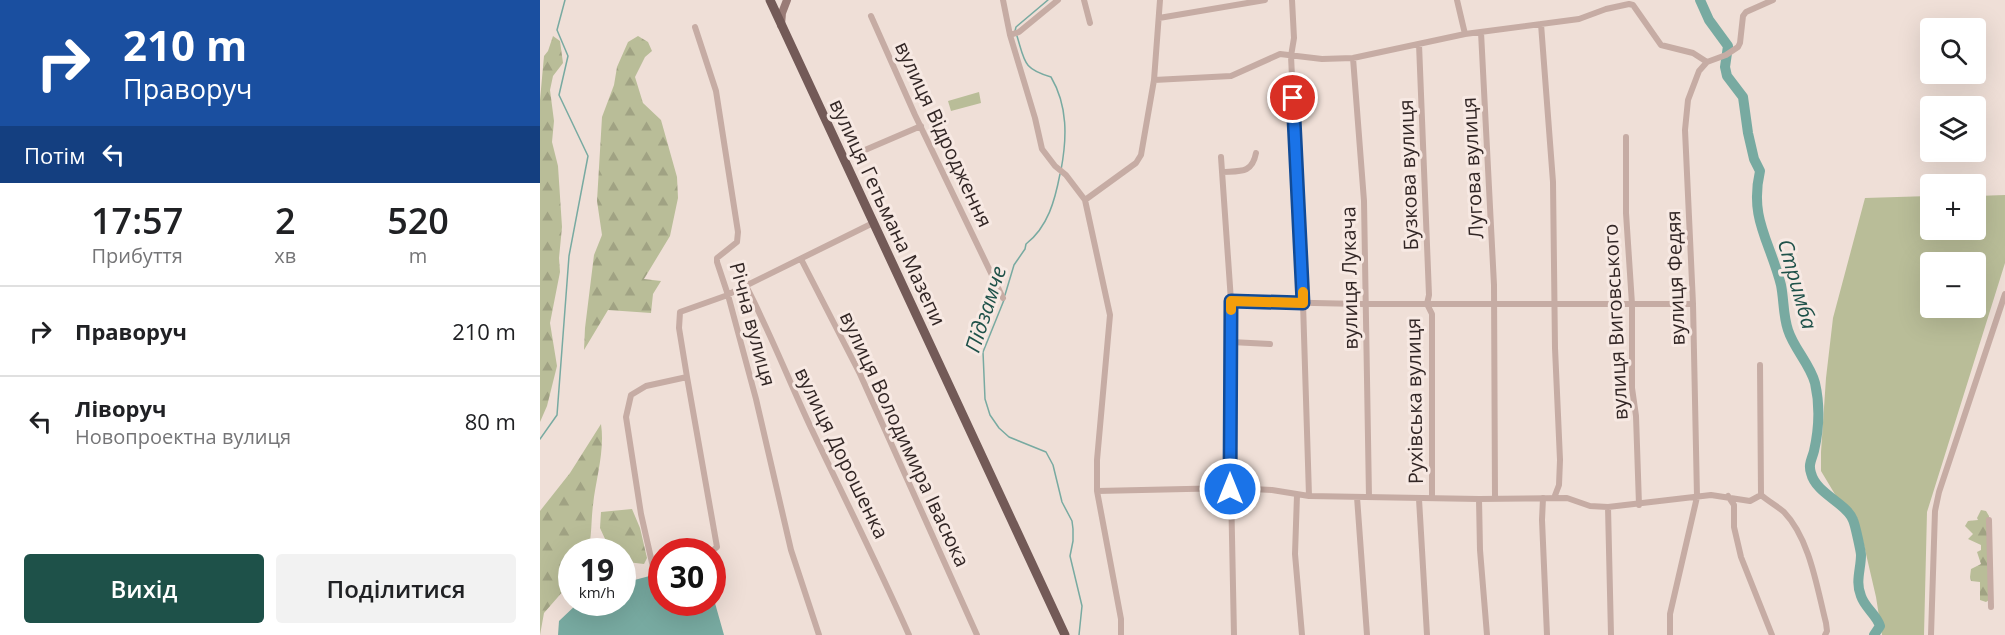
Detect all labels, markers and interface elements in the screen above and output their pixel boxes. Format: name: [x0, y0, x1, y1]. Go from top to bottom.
text: 210 m: [123, 16, 247, 73]
map controls: [1920, 18, 1986, 318]
button: search: [1920, 18, 1986, 84]
icon: right: [24, 24, 102, 102]
street label: вулиця Відродження: [889, 37, 999, 231]
text: Праворуч: [123, 70, 252, 107]
pin: [1267, 72, 1318, 123]
icon: arrive: [1276, 81, 1309, 114]
street label: вулиця Гетьмана Мазепи: [824, 94, 952, 330]
street label: Лугова вулиця: [1455, 96, 1489, 240]
button: layers: [1920, 96, 1986, 162]
street label: Бузкова вулиця: [1392, 99, 1424, 251]
icon: left: [97, 138, 130, 171]
text: Потім: [24, 140, 85, 170]
button: +: [1920, 174, 1986, 240]
text: 17:57: [91, 196, 183, 245]
text: 2: [275, 196, 296, 245]
text: 520: [387, 196, 449, 245]
street label: вулиця Лукача: [1334, 206, 1364, 350]
street label: вулиця Федяя: [1659, 210, 1691, 346]
street label: вулиця Виговського: [1596, 223, 1634, 421]
water label: Стримба: [1772, 236, 1824, 333]
text: Прибуття: [91, 242, 183, 269]
text: хв: [274, 242, 296, 269]
text: m: [409, 242, 427, 269]
button: −: [1920, 252, 1986, 318]
street label: Річна вулиця: [723, 259, 783, 389]
water label: Підзамче: [958, 262, 1012, 356]
street label: вулиця Володимира Івасюка: [834, 307, 976, 571]
icon: right: [24, 315, 57, 348]
text: Праворуч: [75, 316, 187, 346]
text: 210 m: [452, 316, 516, 346]
street label: Рухівська вулиця: [1399, 318, 1429, 484]
street label: вулиця Дорошенка: [789, 363, 895, 543]
text: Ліворуч: [75, 393, 166, 423]
icon: left: [24, 405, 57, 438]
text: 80 m: [465, 406, 516, 436]
text: Новопроектна вулиця: [75, 423, 291, 450]
position arrow: [1198, 457, 1262, 521]
speed limit sign: 30: [648, 538, 726, 616]
text: 19: [580, 549, 614, 590]
button: Вихід: [24, 554, 264, 623]
button: Поділитися: [276, 554, 516, 623]
text: km/h: [579, 582, 615, 602]

